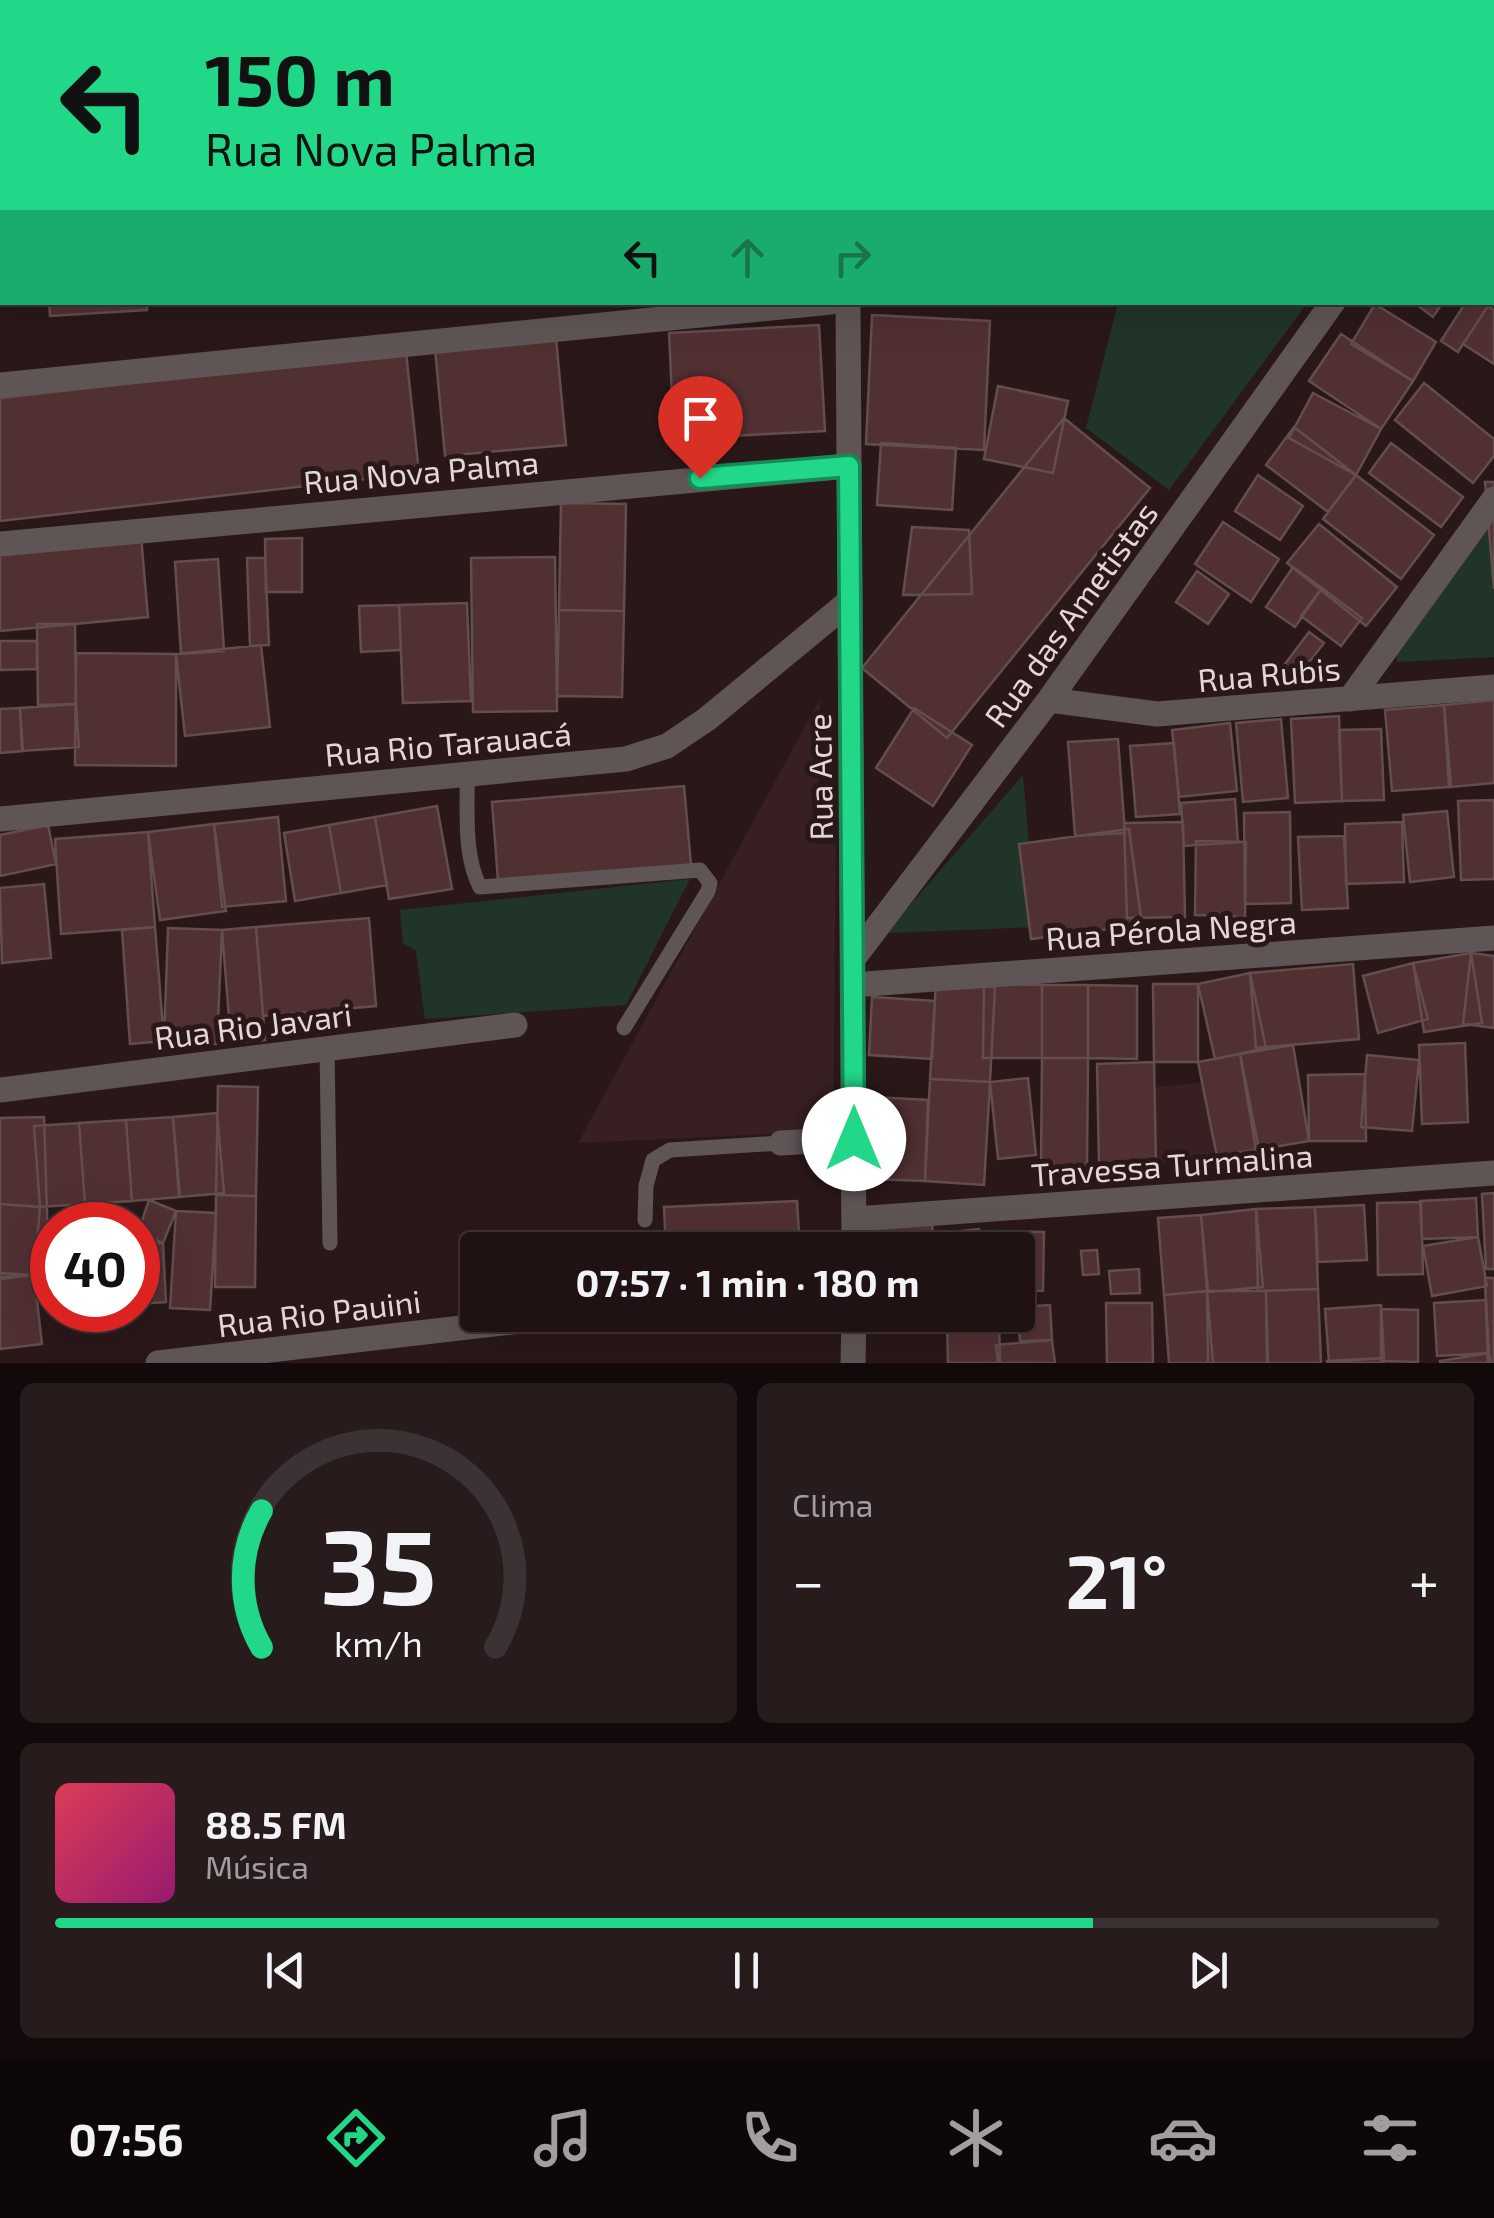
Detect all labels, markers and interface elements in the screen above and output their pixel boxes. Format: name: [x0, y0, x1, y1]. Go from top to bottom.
text: 150 m: [205, 36, 395, 120]
icon: left: [40, 40, 170, 170]
text: Rua Nova Palma: [205, 121, 537, 175]
icon: left: [615, 230, 670, 285]
icon: ahead: [720, 230, 775, 285]
icon: right: [825, 230, 880, 285]
pin: [658, 376, 743, 479]
icon: arrive: [673, 391, 728, 446]
street label: Rua Nova Palma: [302, 442, 540, 500]
street label: Rua das Ametistas: [976, 494, 1164, 734]
street label: Rua Rubis: [1196, 648, 1342, 698]
street label: Rua Rio Tarauacá: [323, 713, 573, 773]
street label: Rua Acre: [799, 713, 839, 841]
street label: Rua Pérola Negra: [1044, 901, 1298, 957]
street label: Rua Rio Javari: [152, 994, 354, 1056]
position arrow: [802, 1087, 906, 1191]
street label: Travessa Turmalina: [1030, 1135, 1314, 1193]
speed limit sign: 40: [30, 1202, 160, 1332]
text: 07:57 · 1 min · 180 m: [576, 1259, 919, 1305]
street label: Rua Rio Pauini: [215, 1281, 423, 1343]
text: Clima: [792, 1485, 873, 1523]
text: 35: [320, 1501, 437, 1626]
text: 21°: [1066, 1534, 1167, 1624]
text: −: [792, 1547, 824, 1613]
text: +: [1409, 1547, 1439, 1613]
text: km/h: [334, 1621, 423, 1664]
text: 88.5 FM: [205, 1801, 347, 1847]
text: Música: [205, 1847, 309, 1885]
icon: previous: [258, 1943, 313, 1998]
icon: pause: [719, 1943, 774, 1998]
icon: next: [1181, 1943, 1236, 1998]
icon: directions: [321, 2103, 391, 2173]
icon: music: [528, 2103, 598, 2173]
icon: phone: [735, 2103, 805, 2173]
icon: climate: [941, 2103, 1011, 2173]
icon: car: [1148, 2103, 1218, 2173]
icon: filters: [1355, 2103, 1425, 2173]
text: 07:56: [68, 2111, 184, 2165]

